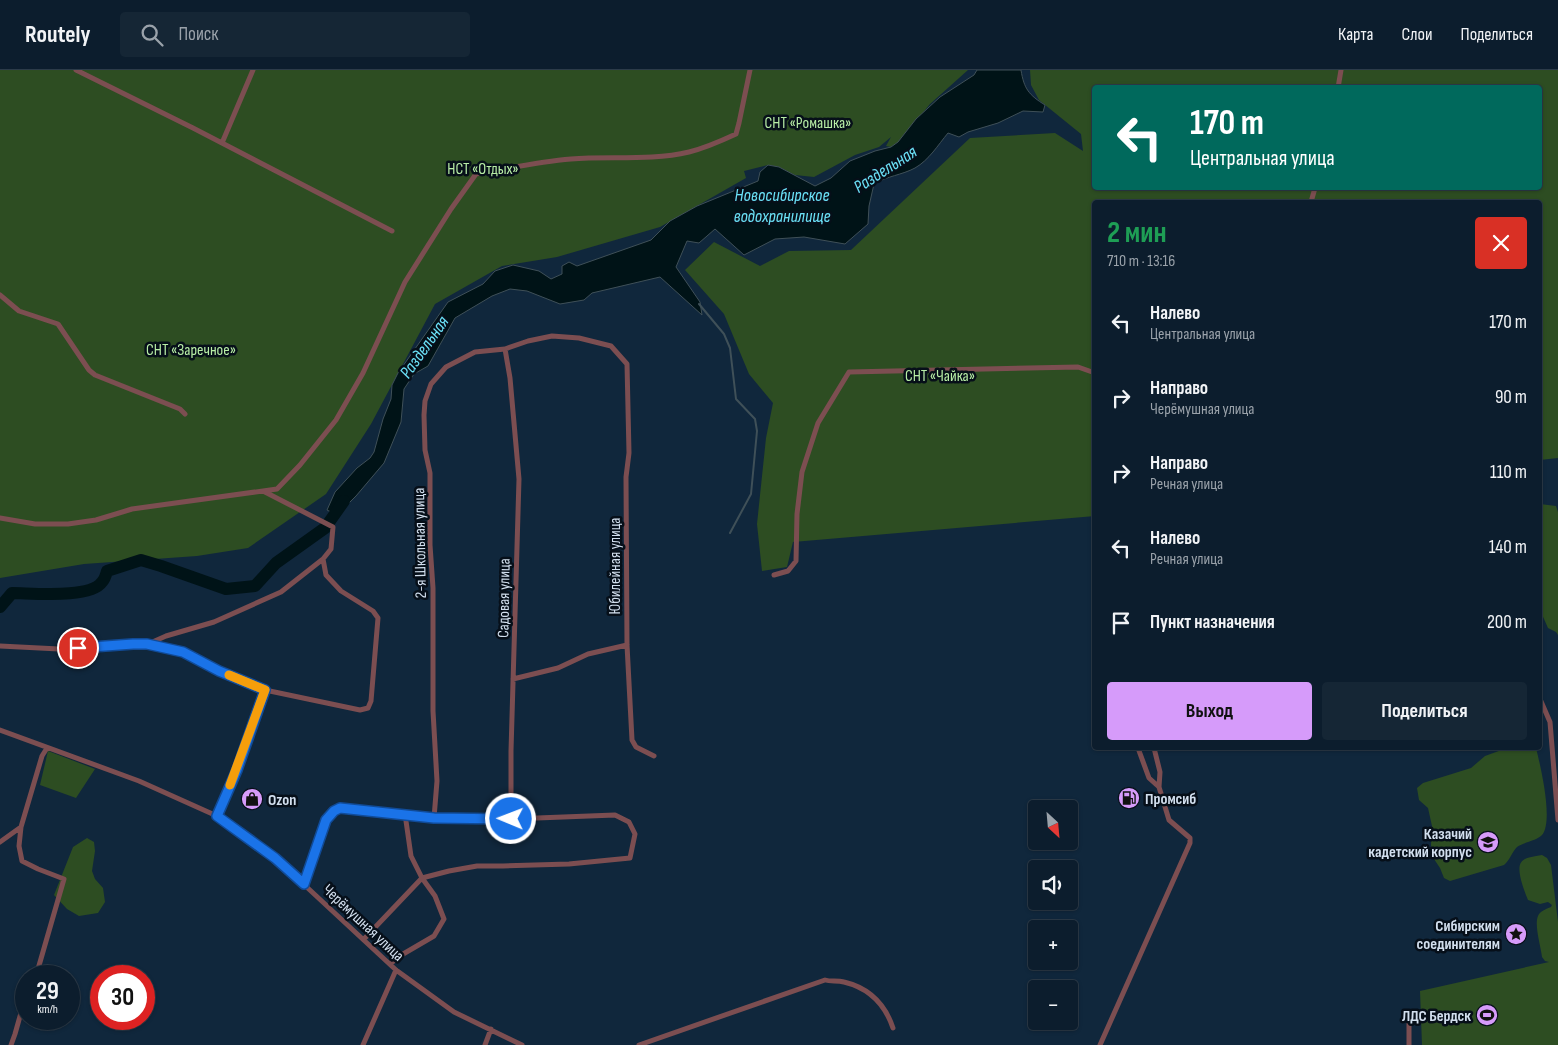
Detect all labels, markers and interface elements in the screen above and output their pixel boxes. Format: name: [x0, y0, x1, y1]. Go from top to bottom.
search box: [120, 12, 470, 57]
text: Routely: [25, 20, 90, 49]
icon: search: [138, 21, 166, 49]
text: Поиск: [178, 23, 218, 46]
text: Карта: [1338, 24, 1374, 45]
text: Слои: [1402, 24, 1433, 45]
text: Поделиться: [1461, 24, 1533, 45]
text: 170 m: [1190, 102, 1264, 145]
icon: left: [1107, 105, 1172, 170]
park label: СНТ «Ромашка»: [765, 114, 851, 133]
water label: Раздельная: [850, 141, 921, 198]
text: Центральная улица: [1190, 145, 1335, 172]
park label: НСТ «Отдых»: [447, 160, 519, 179]
water label: Новосибирское водохранилище: [733, 185, 831, 227]
text: 2 мин: [1107, 215, 1167, 251]
button: close: [1475, 217, 1527, 269]
text: 710 m · 13:16: [1107, 252, 1175, 271]
text: Налево: [1150, 302, 1200, 325]
icon: left: [1107, 309, 1135, 337]
text: 170 m: [1489, 311, 1527, 334]
water label: Раздельная: [395, 312, 453, 382]
text: Центральная улица: [1150, 325, 1255, 344]
park label: СНТ «Заречное»: [146, 341, 236, 360]
park label: СНТ «Чайка»: [905, 367, 975, 386]
text: Направо: [1150, 377, 1208, 400]
icon: right: [1107, 384, 1135, 412]
text: 90 m: [1495, 386, 1527, 409]
text: Черёмушная улица: [1150, 400, 1254, 419]
text: Направо: [1150, 452, 1208, 475]
icon: right: [1107, 459, 1135, 487]
text: 110 m: [1490, 461, 1527, 484]
text: Речная улица: [1150, 475, 1223, 494]
street label: 2-я Школьная улица: [410, 488, 431, 598]
street label: Юбилейная улица: [606, 517, 625, 615]
text: Налево: [1150, 527, 1200, 550]
icon: left: [1107, 534, 1135, 562]
text: 140 m: [1489, 536, 1527, 559]
text: Речная улица: [1150, 550, 1223, 569]
street label: Садовая улица: [494, 558, 515, 638]
icon: arrive: [1107, 609, 1135, 637]
text: Пункт назначения: [1150, 611, 1275, 634]
text: 200 m: [1487, 611, 1527, 634]
pin: [57, 627, 99, 669]
icon: arrive: [64, 634, 92, 662]
button: Выход: [1107, 682, 1312, 740]
button: Поделиться: [1322, 682, 1527, 740]
fuel station icon: Промсиб: [1117, 786, 1141, 810]
shop icon: Ozon: [240, 787, 264, 811]
place label: Промсиб: [1145, 790, 1196, 809]
place label: Ozon: [268, 791, 296, 810]
position arrow: [484, 792, 536, 844]
north arrow: [1028, 800, 1078, 850]
map controls: [1028, 800, 1078, 1030]
place label: Казачий кадетский корпус: [1368, 825, 1472, 862]
school or university icon: Казачий кадетский корпус: [1476, 830, 1500, 854]
button: sound: [1028, 860, 1078, 910]
street label: Черёмушная улица: [318, 881, 408, 966]
place label: Сибирским соединителям: [1417, 917, 1500, 954]
button: +: [1028, 920, 1078, 970]
place icon: Сибирским соединителям: [1504, 922, 1528, 946]
speed limit sign: 30: [90, 965, 155, 1030]
text: 29: [36, 976, 59, 1007]
button: −: [1028, 980, 1078, 1030]
text: km/h: [37, 1002, 58, 1017]
sports icon: ЛДС Бердск: [1475, 1003, 1499, 1027]
place label: ЛДС Бердск: [1402, 1007, 1471, 1026]

